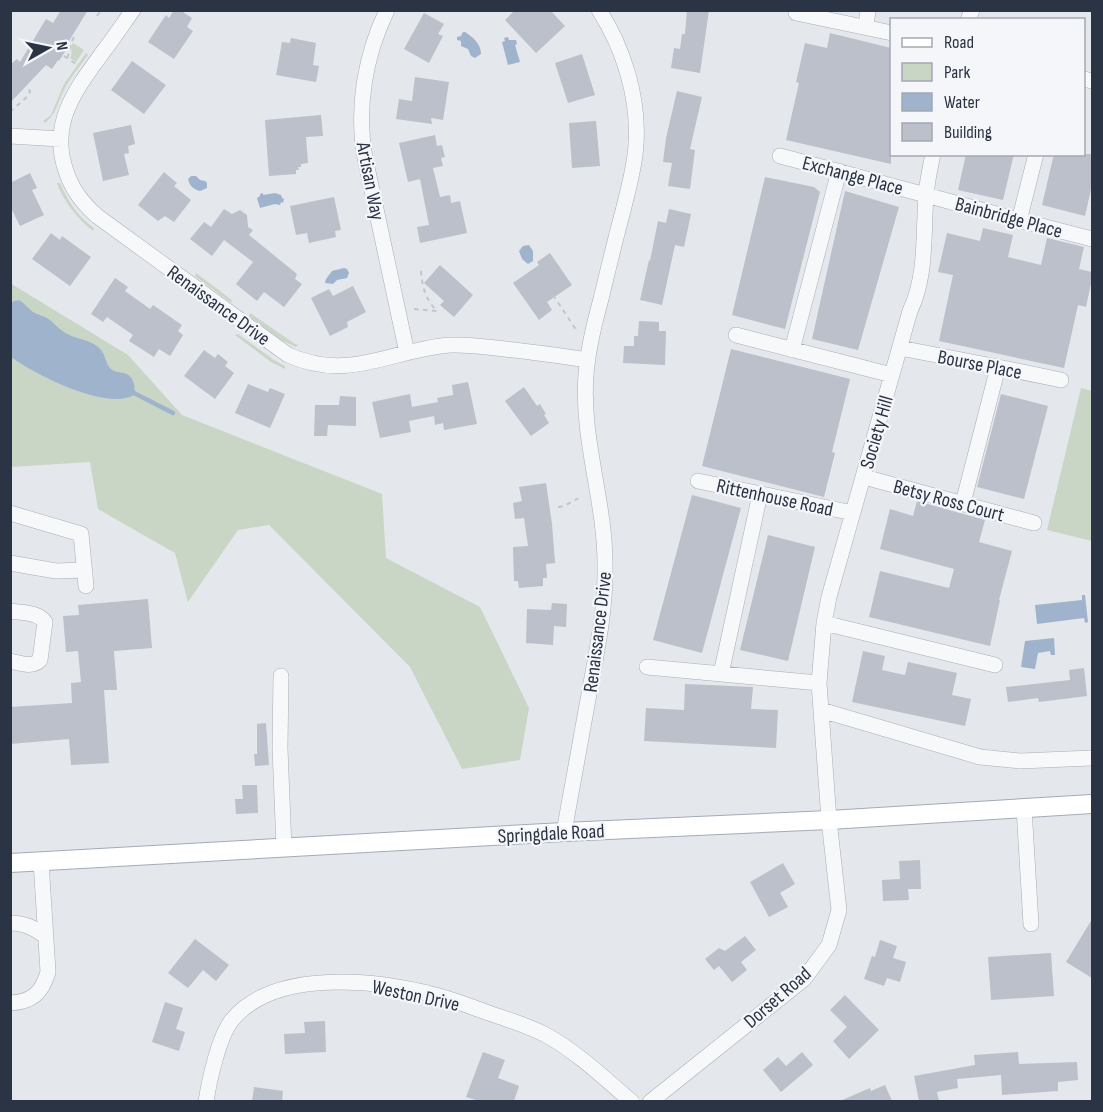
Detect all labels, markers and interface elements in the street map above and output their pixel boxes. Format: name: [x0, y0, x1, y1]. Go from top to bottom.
north arrow: [18, 18, 78, 78]
legend: [890, 18, 1085, 156]
text: Road: [944, 32, 974, 53]
text: N: [51, 40, 71, 52]
text: Park: [944, 62, 970, 83]
text: Water: [944, 92, 980, 113]
text: Building: [944, 122, 992, 143]
street label: Artisan Way: [351, 139, 389, 223]
street label: Exchange Place: [800, 151, 906, 201]
street label: Bainbridge Place: [953, 192, 1065, 244]
street label: Renaissance Drive: [162, 260, 275, 351]
street label: Bourse Place: [936, 345, 1024, 385]
street label: Society Hill: [855, 393, 899, 472]
street label: Rittenhouse Road: [714, 474, 835, 522]
street label: Betsy Ross Court: [891, 475, 1007, 527]
street label: Renaissance Drive: [579, 570, 617, 694]
street label: Springdale Road: [497, 819, 605, 849]
street label: Dorset Road: [739, 962, 816, 1033]
street label: Weston Drive: [370, 975, 462, 1017]

